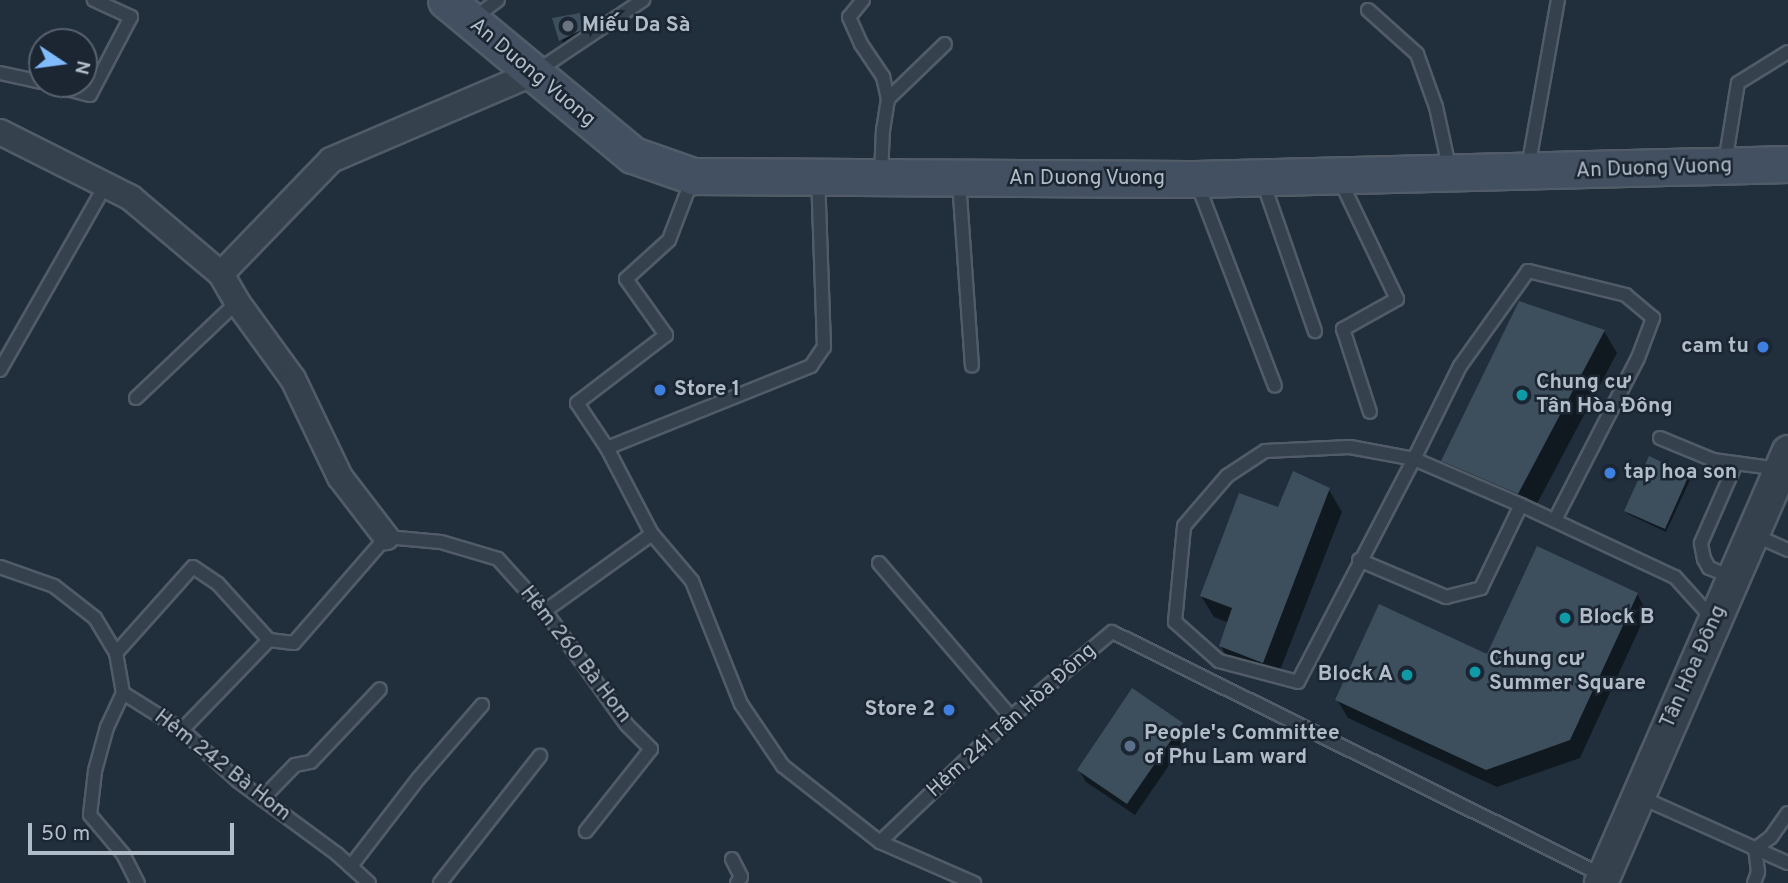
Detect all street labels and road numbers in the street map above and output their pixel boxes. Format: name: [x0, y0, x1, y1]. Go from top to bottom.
street label: An Duong Vuong: [464, 13, 600, 133]
street label: An Duong Vuong: [1575, 154, 1733, 184]
street label: An Duong Vuong: [1008, 166, 1166, 192]
street label: Hẻm 260 Bà Hom: [514, 582, 636, 728]
street label: Tân Hòa Đông: [1656, 602, 1732, 732]
street label: Hẻm 241 Tân Hòa Đông: [922, 638, 1102, 804]
street label: Hẻm 242 Bà Hom: [149, 705, 295, 827]

